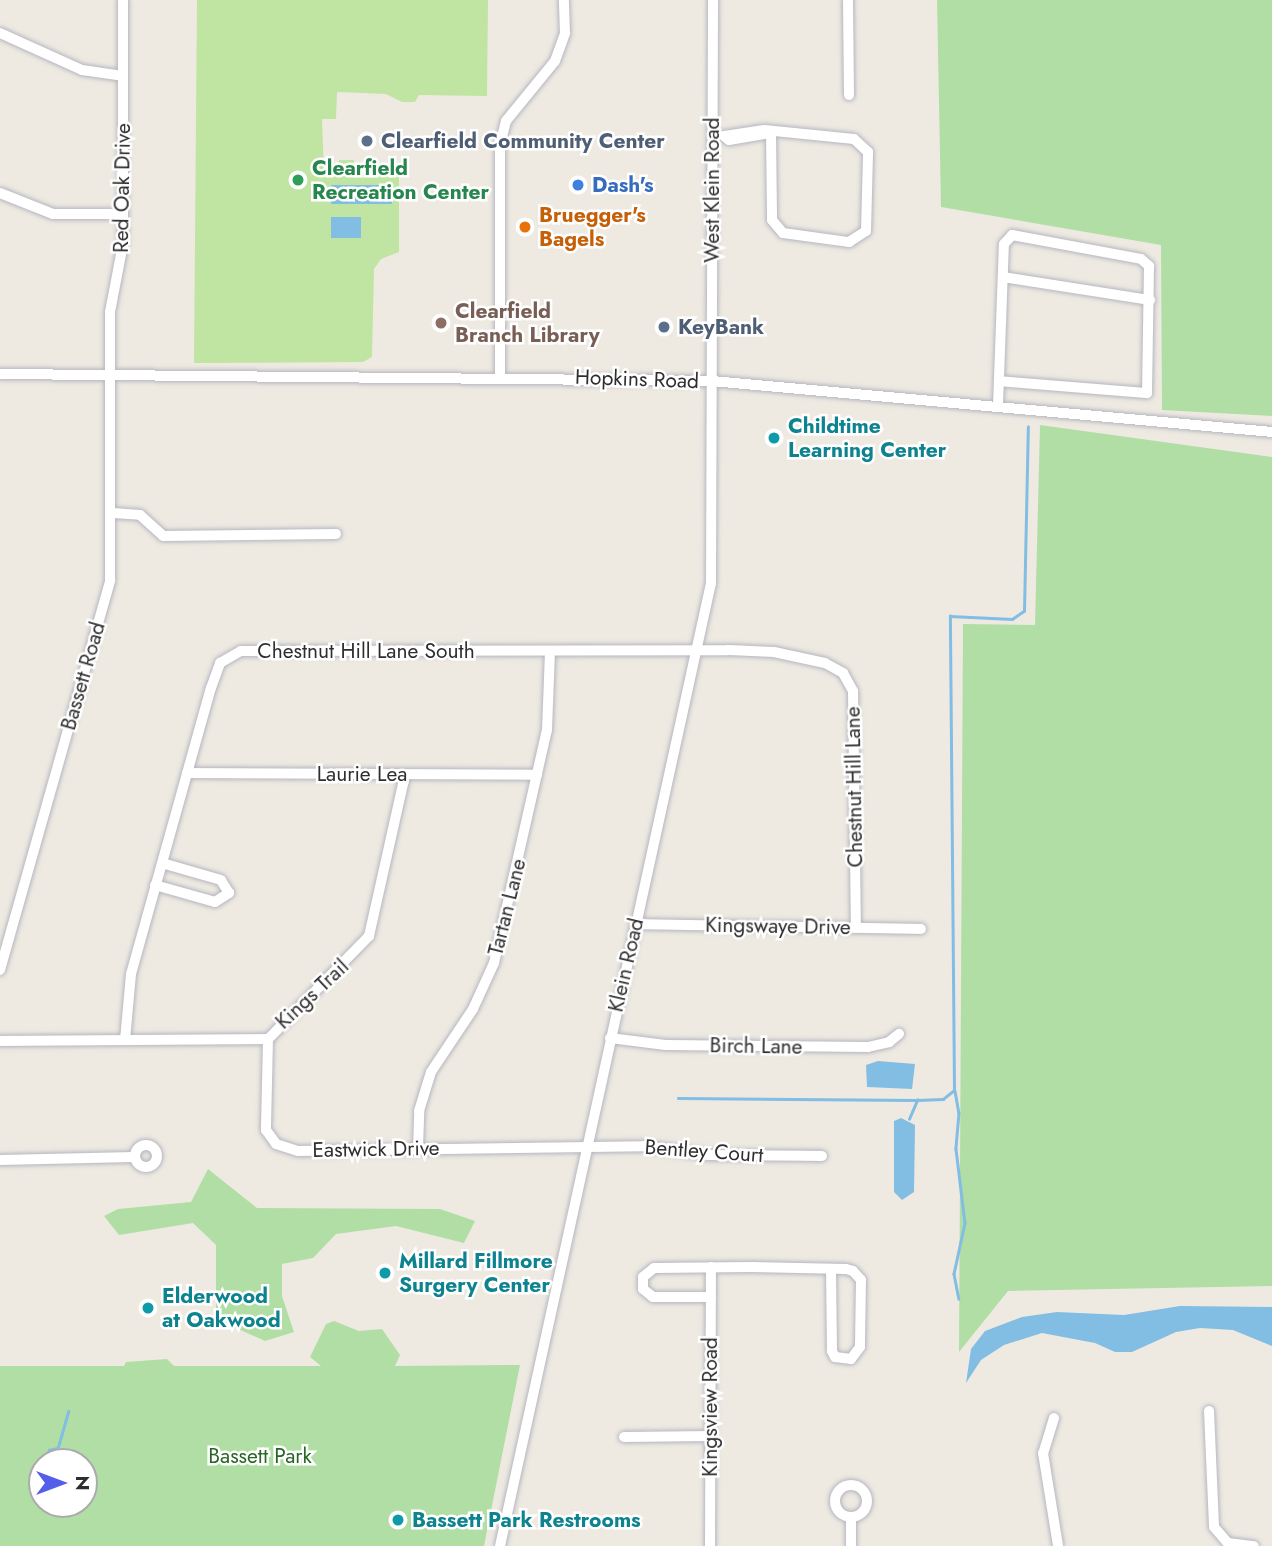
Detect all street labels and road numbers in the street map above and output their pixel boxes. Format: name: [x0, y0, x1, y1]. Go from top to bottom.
street label: West Klein Road: [699, 117, 725, 263]
street label: Red Oak Drive: [108, 123, 136, 253]
street label: Hopkins Road: [574, 364, 700, 394]
street label: Bassett Road: [56, 619, 110, 733]
street label: Chestnut Hill Lane South: [257, 638, 475, 664]
street label: Chestnut Hill Lane: [840, 706, 868, 868]
street label: Laurie Lea: [317, 761, 407, 787]
street label: Tartan Lane: [483, 856, 531, 958]
street label: Kingswaye Drive: [705, 912, 851, 940]
street label: Klein Road: [603, 916, 649, 1014]
street label: Kings Trail: [270, 954, 354, 1034]
street label: Birch Lane: [709, 1033, 803, 1059]
street label: Bentley Court: [644, 1134, 764, 1168]
street label: Eastwick Drive: [312, 1135, 440, 1163]
street label: Kingsview Road: [697, 1337, 723, 1477]

